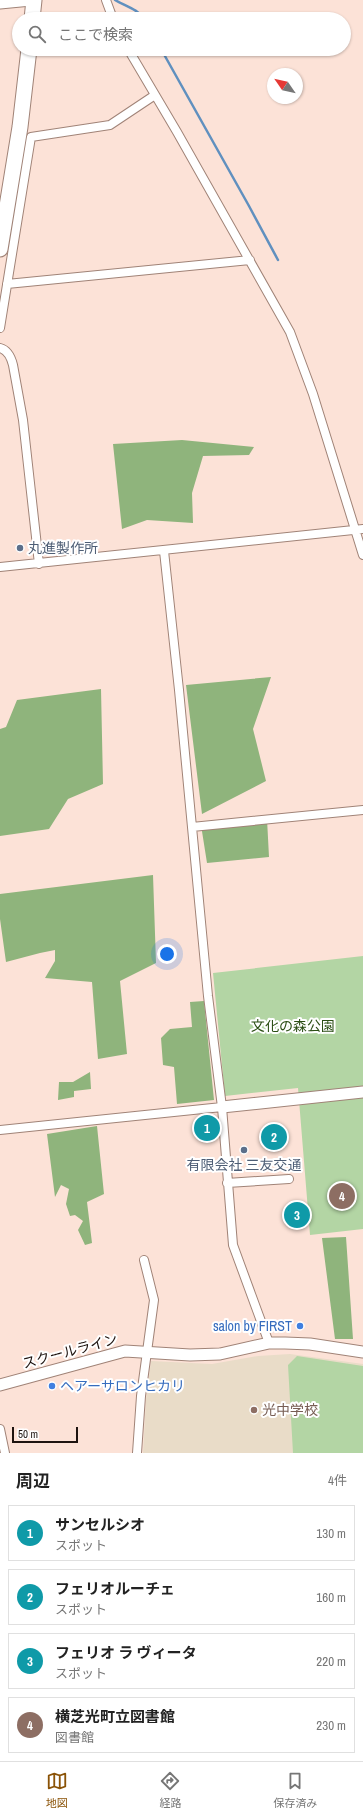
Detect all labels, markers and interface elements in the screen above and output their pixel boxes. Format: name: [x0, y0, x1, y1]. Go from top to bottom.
search box: [12, 12, 351, 56]
icon: search: [26, 23, 48, 45]
text: ここで検索: [58, 24, 133, 45]
north arrow: [267, 68, 303, 104]
place label: 丸進製作所: [28, 539, 98, 557]
marker: 丸進製作所: [15, 543, 25, 553]
your location: [157, 944, 177, 964]
park label: 文化の森公園: [251, 1017, 335, 1035]
pin: 1: [194, 1113, 220, 1143]
pin: 2: [261, 1122, 287, 1152]
marker: 有限会社 三友交通: [239, 1145, 249, 1155]
place label: 有限会社 三友交通: [186, 1156, 302, 1174]
pin: 4: [329, 1181, 355, 1211]
pin: 3: [284, 1200, 310, 1230]
place label: salon by FIRST: [213, 1317, 292, 1335]
marker: salon by FIRST: [295, 1321, 305, 1331]
street label: スクールライン: [20, 1330, 120, 1372]
place label: ヘアーサロンヒカリ: [60, 1377, 185, 1395]
marker: ヘアーサロンヒカリ: [47, 1381, 57, 1391]
place label: 光中学校: [262, 1401, 318, 1419]
marker: 光中学校: [249, 1405, 259, 1415]
scale bar: [12, 1425, 78, 1444]
text: 50 m: [18, 1427, 38, 1441]
text: 周辺: [16, 1469, 50, 1492]
text: 4件: [328, 1472, 347, 1489]
text: サンセルシオ: [55, 1514, 145, 1535]
text: 1: [27, 1525, 33, 1542]
text: 130 m: [316, 1525, 346, 1542]
text: スポット: [55, 1537, 107, 1554]
text: フェリオルーチェ: [55, 1578, 175, 1599]
text: 2: [27, 1589, 33, 1606]
text: 160 m: [316, 1589, 346, 1606]
text: スポット: [55, 1601, 107, 1618]
text: フェリオ ラ ヴィータ: [55, 1642, 197, 1663]
text: 3: [27, 1653, 33, 1670]
text: 220 m: [316, 1653, 346, 1670]
text: スポット: [55, 1665, 107, 1682]
text: 横芝光町立図書館: [55, 1706, 175, 1727]
text: 4: [27, 1717, 33, 1734]
text: 230 m: [316, 1717, 346, 1734]
text: 図書館: [55, 1729, 94, 1746]
tab: 地図: [46, 1770, 68, 1810]
tab: 経路: [159, 1770, 181, 1810]
tab: 保存済み: [273, 1770, 317, 1810]

